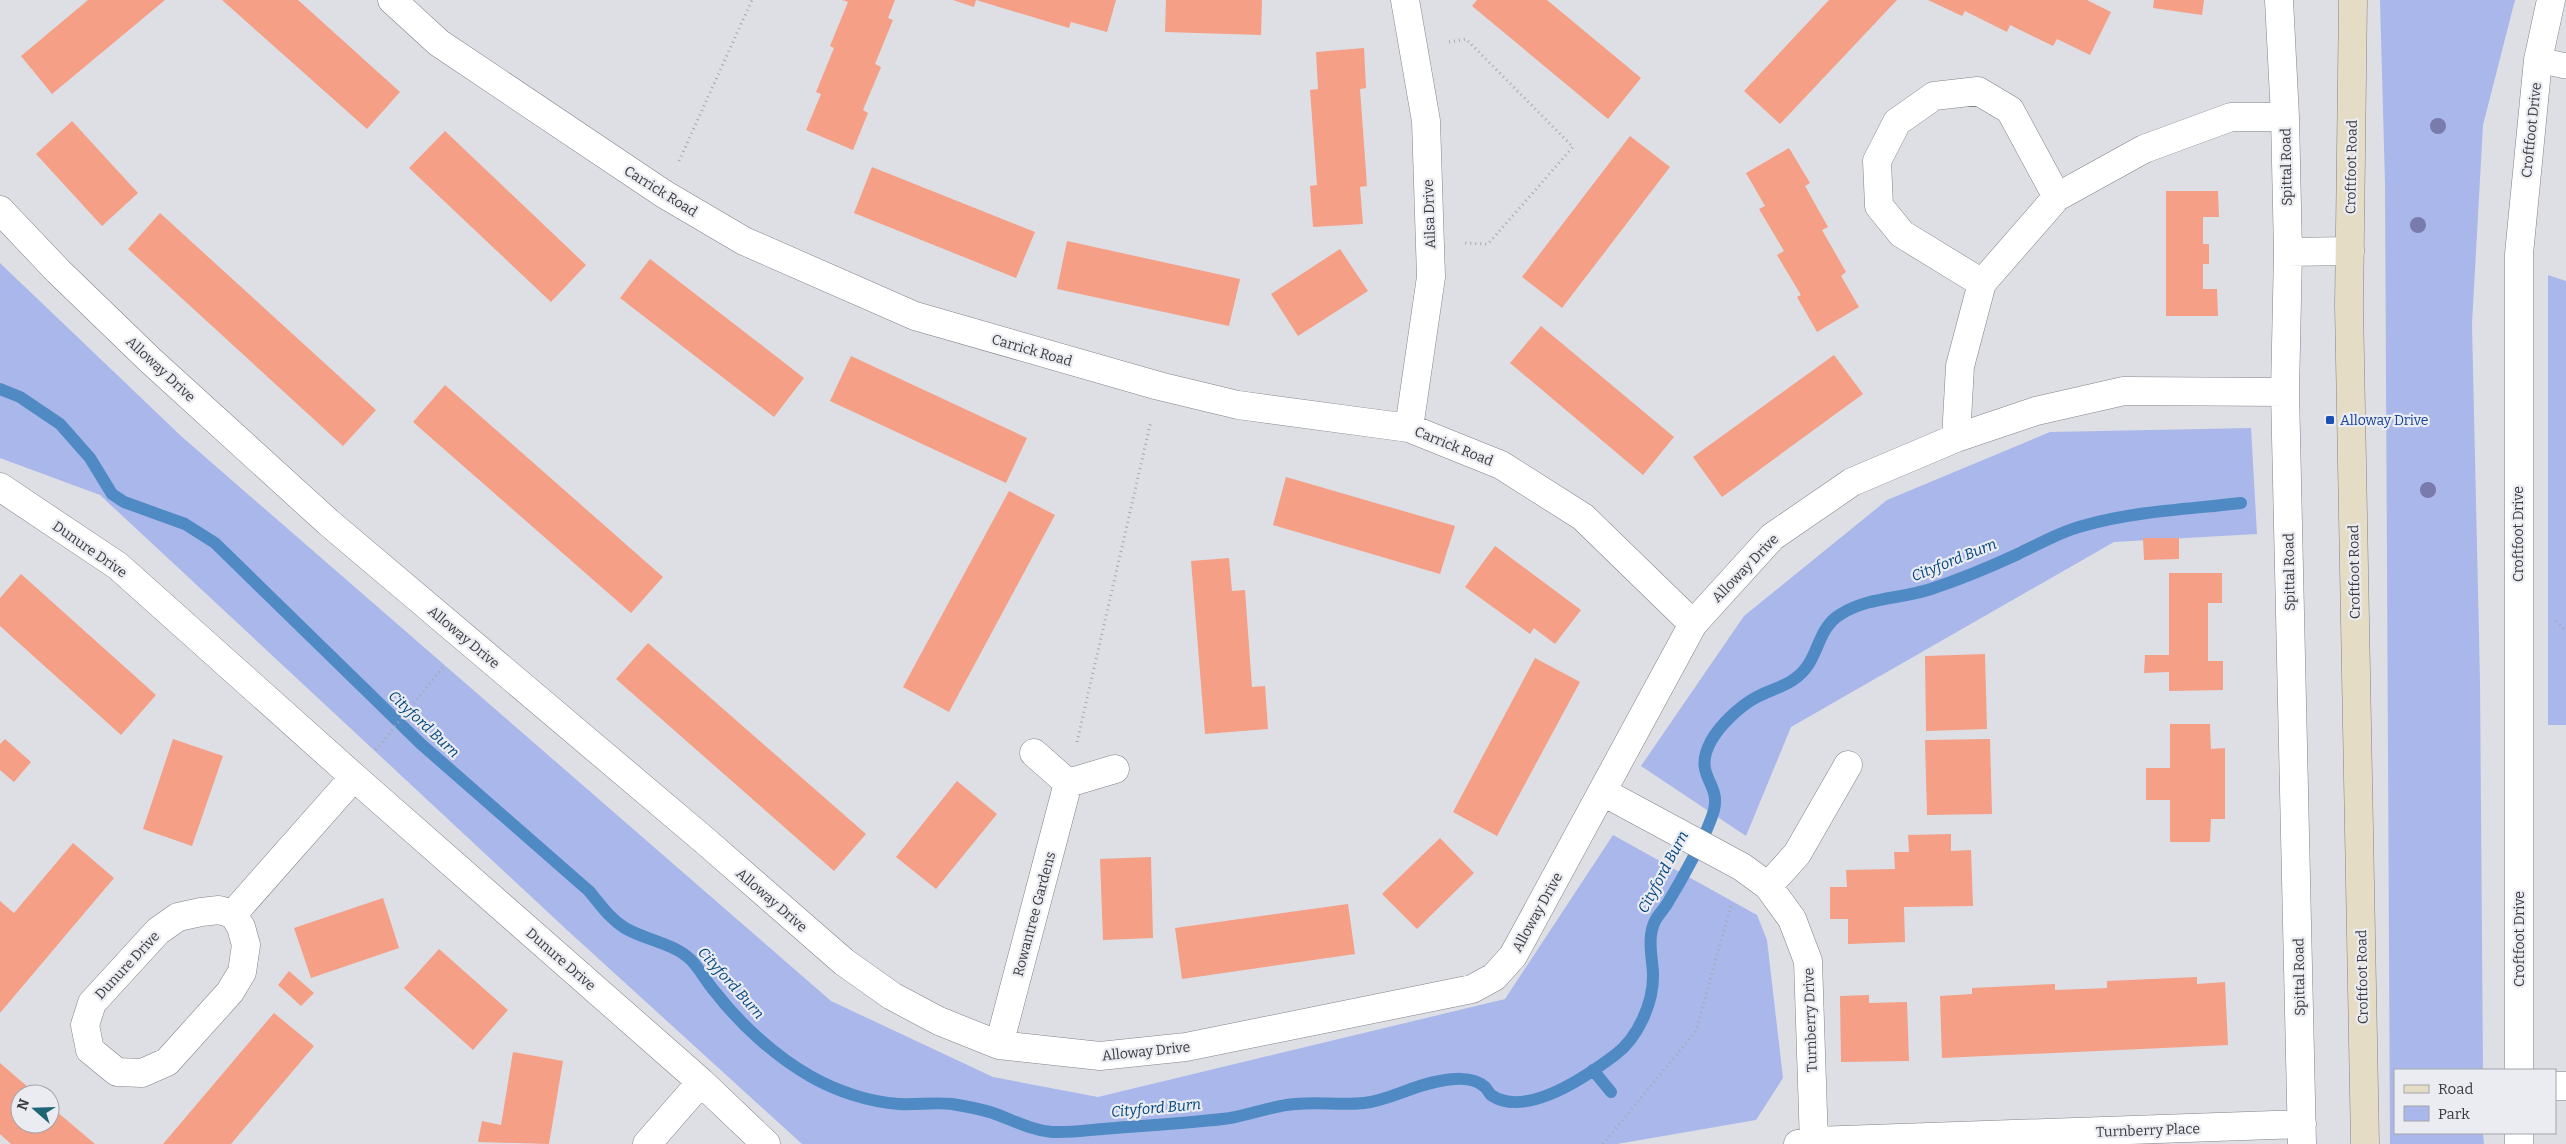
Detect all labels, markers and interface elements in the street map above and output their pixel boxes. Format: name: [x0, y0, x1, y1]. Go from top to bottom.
street label: Croftfoot Drive: [2518, 82, 2545, 179]
street label: Croftfoot Road: [2342, 120, 2361, 214]
street label: Spittal Road: [2277, 128, 2296, 206]
street label: Carrick Road: [621, 162, 700, 221]
street label: Ailsa Drive: [1420, 179, 1439, 249]
street label: Carrick Road: [990, 331, 1074, 370]
street label: Alloway Drive: [123, 333, 199, 406]
place label: Alloway Drive: [2340, 412, 2428, 429]
marker: Alloway Drive: [2324, 414, 2336, 426]
street label: Carrick Road: [1412, 423, 1496, 470]
street label: Croftfoot Drive: [2510, 486, 2527, 582]
street label: Dunure Drive: [49, 518, 130, 581]
street label: Croftfoot Road: [2345, 525, 2364, 619]
street label: Alloway Drive: [1709, 531, 1782, 606]
street label: Spittal Road: [2280, 533, 2299, 611]
water label: Cityford Burn: [1909, 535, 1999, 585]
street label: Alloway Drive: [424, 602, 503, 672]
water label: Cityford Burn: [385, 687, 463, 761]
water label: Cityford Burn: [1634, 828, 1692, 916]
street label: Rowantree Gardens: [1010, 850, 1059, 978]
street label: Alloway Drive: [733, 865, 811, 936]
street label: Alloway Drive: [1509, 869, 1566, 955]
street label: Croftfoot Drive: [2511, 891, 2528, 987]
street label: Dunure Drive: [522, 924, 599, 994]
street label: Dunure Drive: [91, 928, 163, 1003]
street label: Croftfoot Road: [2353, 930, 2372, 1024]
street label: Spittal Road: [2290, 938, 2309, 1016]
water label: Cityford Burn: [694, 943, 768, 1023]
street label: Turnberry Drive: [1800, 968, 1821, 1072]
street label: Alloway Drive: [1101, 1038, 1191, 1065]
legend: [2394, 1069, 2556, 1134]
text: Road: [2438, 1080, 2473, 1098]
north arrow: [10, 1084, 60, 1134]
water label: Cityford Burn: [1110, 1095, 1202, 1121]
text: N: [13, 1097, 33, 1113]
text: Park: [2438, 1105, 2470, 1123]
street label: Turnberry Place: [2096, 1120, 2200, 1141]

